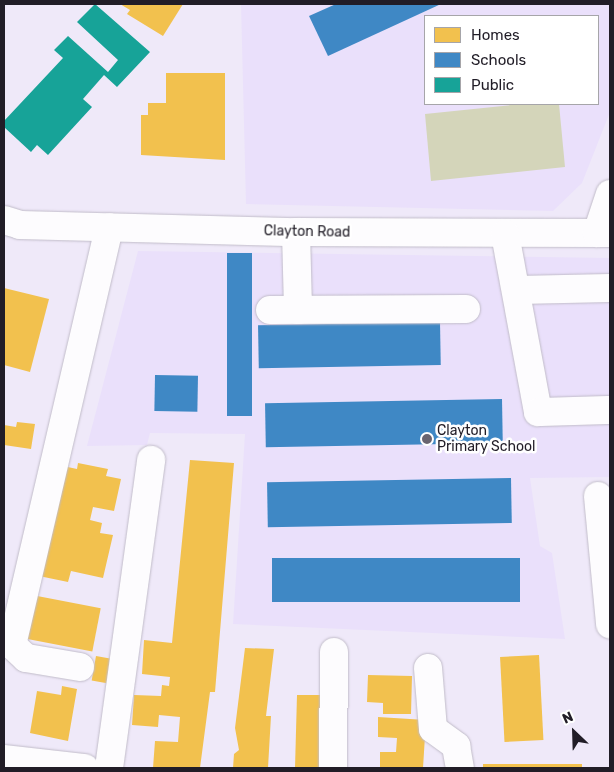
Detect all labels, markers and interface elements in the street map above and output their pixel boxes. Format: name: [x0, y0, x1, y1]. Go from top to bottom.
legend: [424, 15, 599, 105]
text: Homes: [471, 26, 520, 44]
text: Schools: [471, 51, 526, 69]
text: Public: [471, 76, 514, 94]
street label: Clayton Road: [264, 223, 350, 241]
place label: Clayton Primary School: [437, 423, 536, 456]
marker: Clayton Primary School: [421, 433, 433, 445]
north arrow: [549, 707, 599, 757]
text: N: [560, 708, 576, 728]

